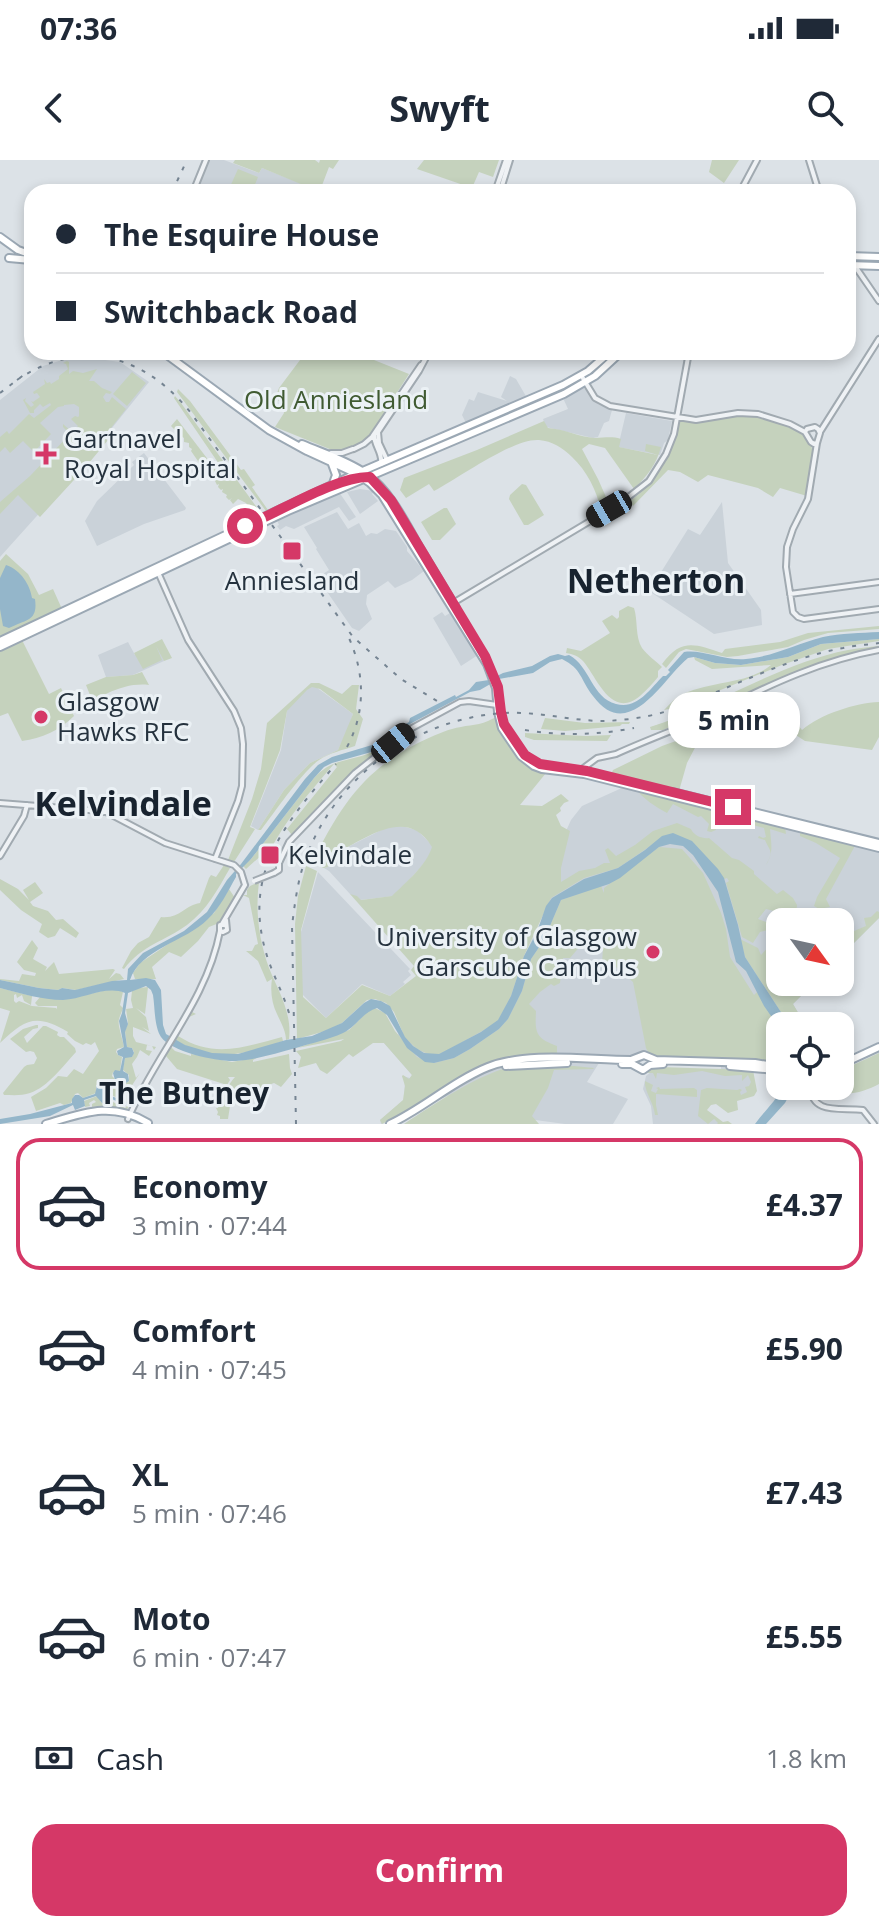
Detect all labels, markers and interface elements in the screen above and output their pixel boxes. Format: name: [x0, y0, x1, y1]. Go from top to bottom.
text: 07:36: [40, 8, 117, 49]
text: Swyft: [389, 84, 490, 133]
icon: back: [32, 86, 76, 130]
icon: search: [803, 86, 847, 130]
text: The Esquire House: [104, 214, 379, 255]
text: Switchback Road: [104, 291, 358, 332]
park label: Old Anniesland: [244, 381, 428, 417]
place label: Gartnavel Royal Hospital: [64, 420, 236, 486]
marker: Gartnavel Royal Hospital: [35, 443, 57, 465]
car: [582, 487, 636, 531]
route start: [227, 508, 263, 544]
marker: Anniesland: [281, 540, 303, 562]
district label: Netherton: [567, 557, 745, 603]
place label: Anniesland: [225, 562, 359, 598]
place label: Glasgow Hawks RFC: [57, 683, 189, 749]
callout: 5 min: [667, 691, 799, 747]
text: 5 min: [698, 702, 770, 738]
marker: Glasgow Hawks RFC: [32, 708, 50, 726]
car: [367, 719, 419, 767]
district label: Kelvindale: [34, 780, 212, 826]
route end: [715, 789, 751, 825]
place label: Kelvindale: [288, 836, 412, 872]
marker: Kelvindale: [259, 844, 281, 866]
north arrow: [766, 908, 854, 996]
map controls: [766, 908, 854, 1100]
place label: University of Glasgow Garscube Campus: [376, 918, 637, 984]
marker: University of Glasgow Garscube Campus: [644, 943, 662, 961]
button: locate: [766, 1012, 854, 1100]
district label: The Butney: [99, 1072, 270, 1113]
text: Economy: [132, 1166, 268, 1207]
icon: car: [36, 1168, 108, 1240]
text: £4.37: [766, 1184, 843, 1225]
text: 3 min · 07:44: [132, 1207, 287, 1243]
text: Comfort: [132, 1310, 256, 1351]
icon: car: [36, 1312, 108, 1384]
text: £5.90: [766, 1328, 843, 1369]
text: 4 min · 07:45: [132, 1351, 287, 1387]
text: XL: [132, 1454, 169, 1495]
icon: car: [36, 1456, 108, 1528]
text: £7.43: [766, 1472, 843, 1513]
text: 5 min · 07:46: [132, 1495, 287, 1531]
text: Moto: [132, 1598, 210, 1639]
icon: car: [36, 1600, 108, 1672]
text: £5.55: [766, 1616, 843, 1657]
text: 6 min · 07:47: [132, 1639, 287, 1675]
icon: cash: [32, 1736, 76, 1780]
text: Cash: [96, 1738, 164, 1779]
text: 1.8 km: [766, 1740, 847, 1776]
button: Confirm: [32, 1824, 847, 1916]

